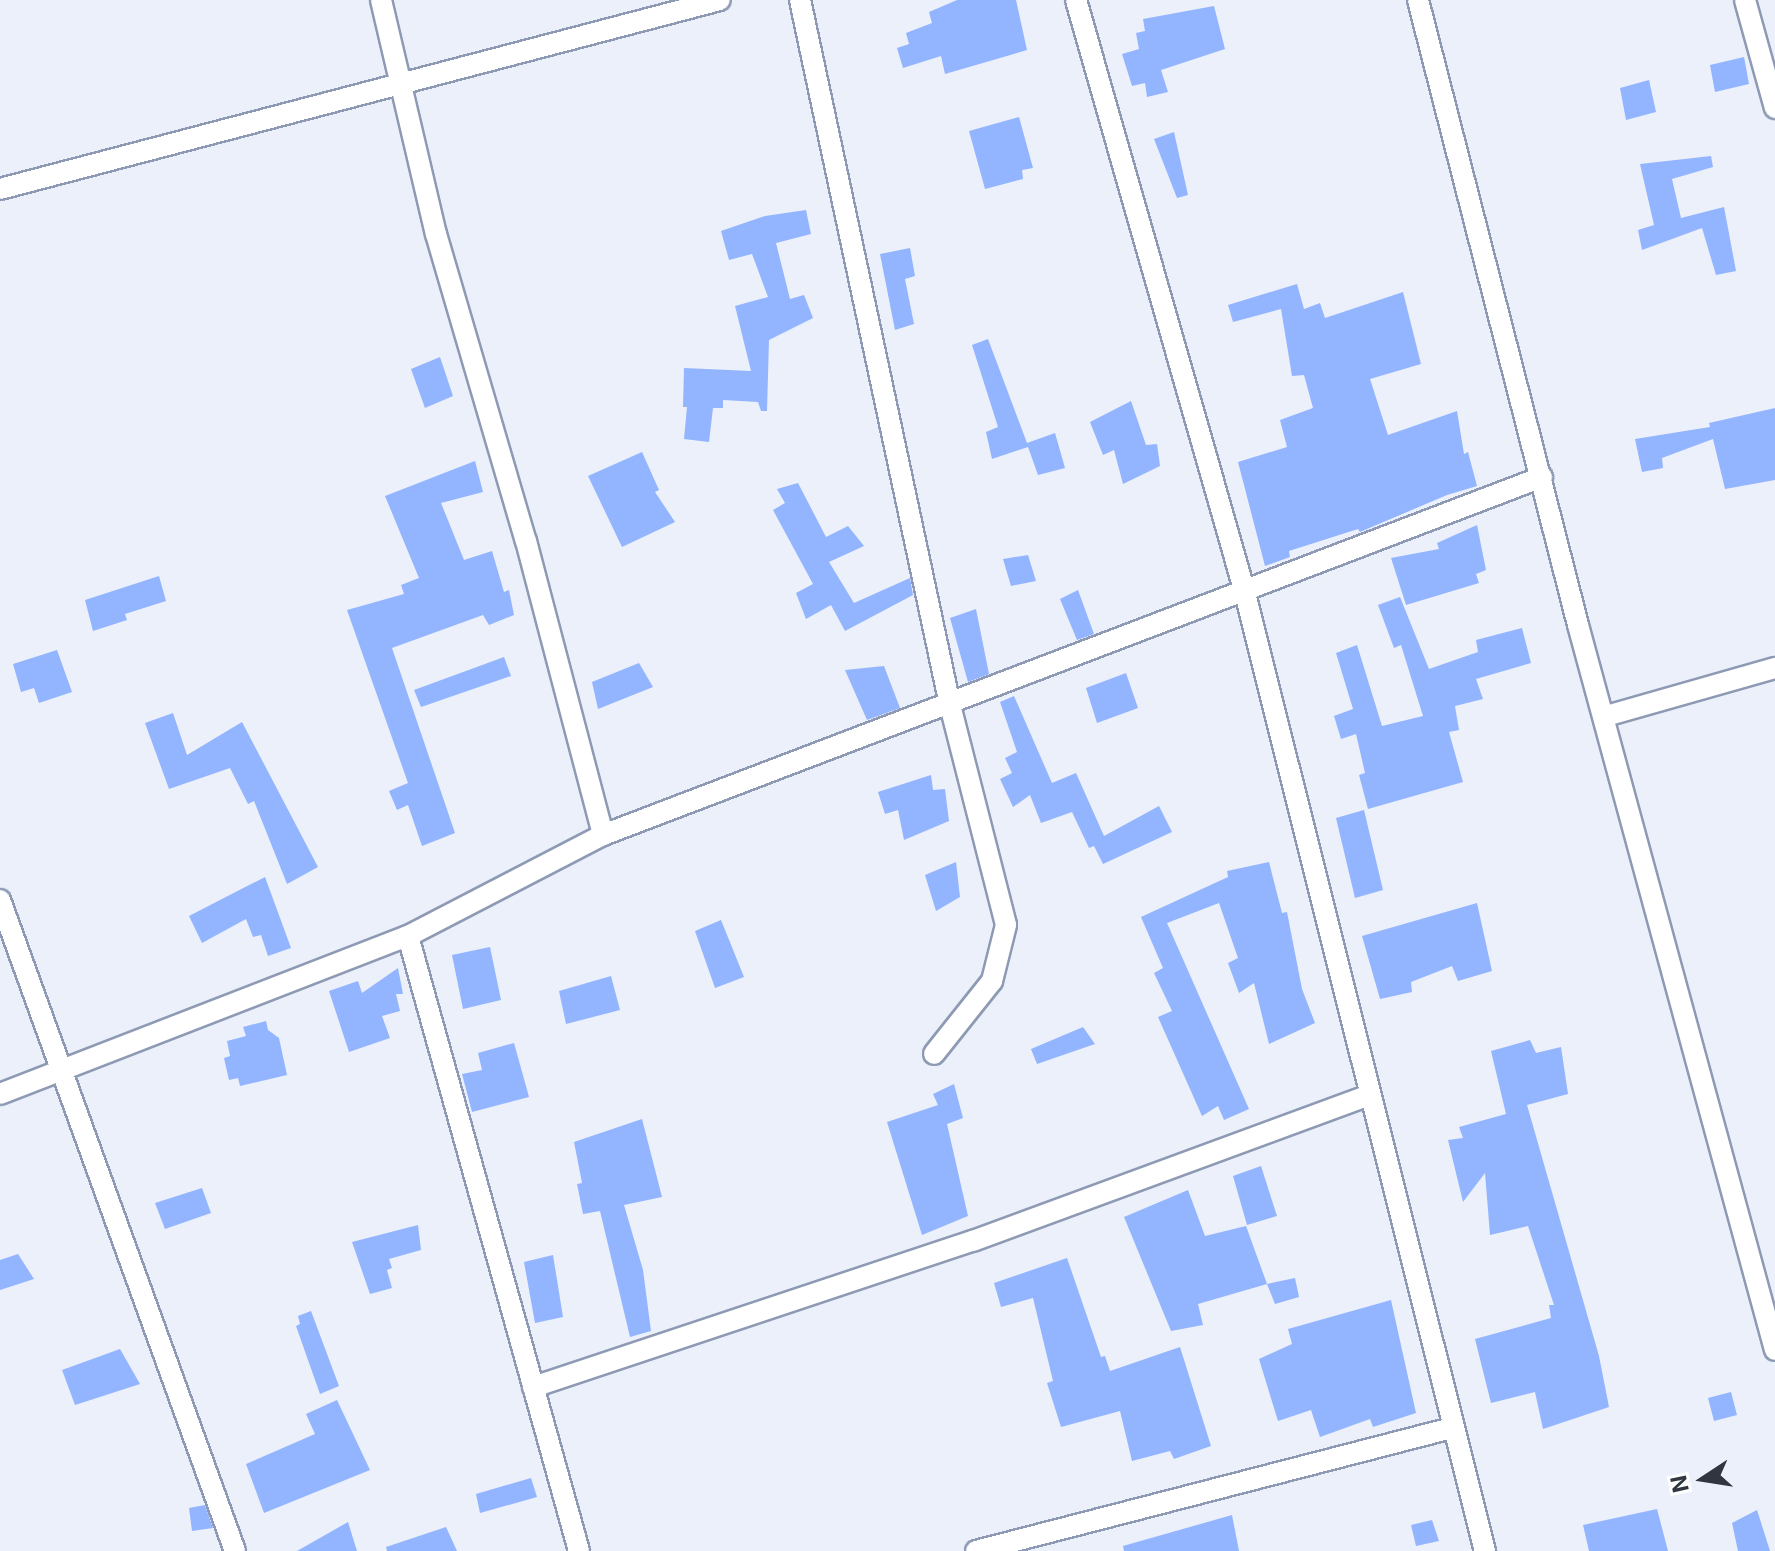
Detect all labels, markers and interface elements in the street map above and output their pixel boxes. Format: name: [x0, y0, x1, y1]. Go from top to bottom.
north arrow: [1663, 1439, 1743, 1519]
text: N: [1665, 1473, 1694, 1495]

